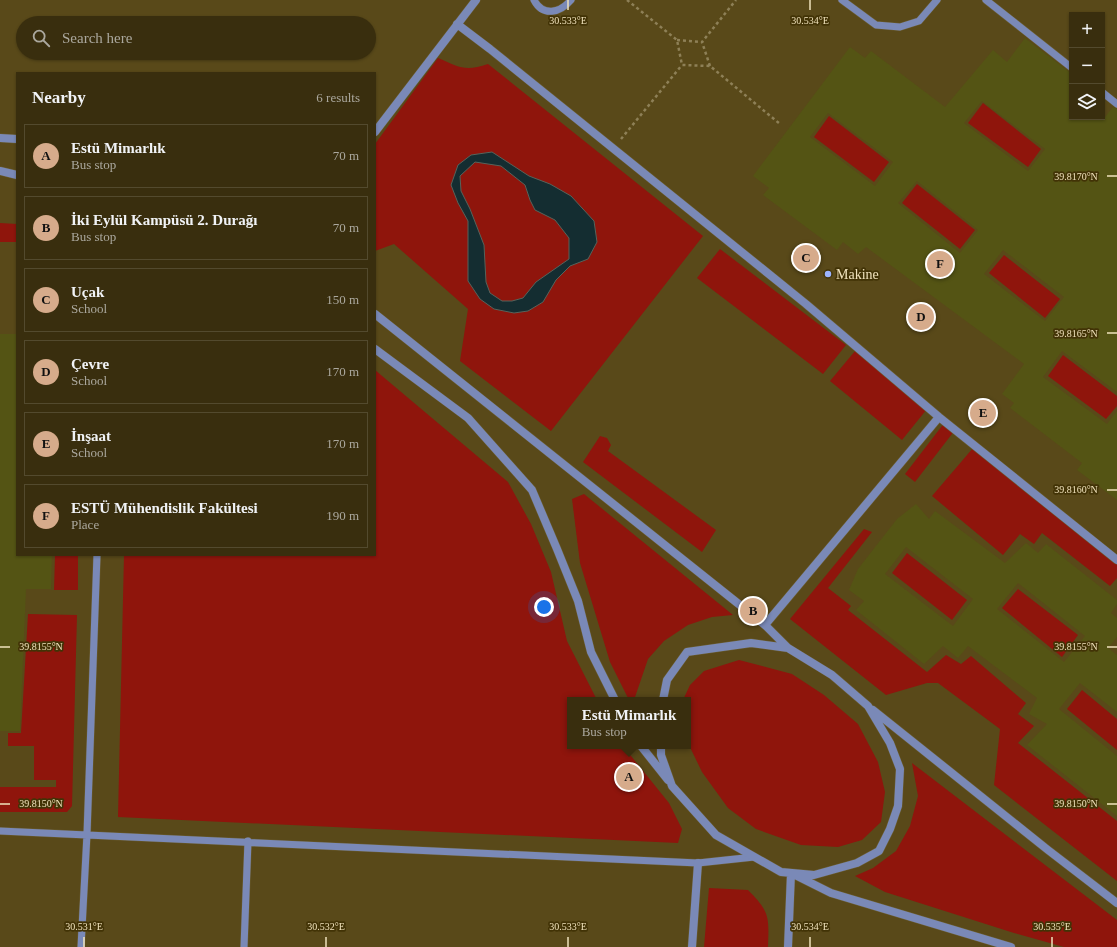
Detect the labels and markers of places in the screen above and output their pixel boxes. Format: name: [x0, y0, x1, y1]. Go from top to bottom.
pin: C: [793, 243, 819, 273]
pin: F: [927, 249, 953, 279]
place label: Makine: [836, 267, 879, 282]
marker: Makine: [823, 269, 833, 279]
pin: D: [908, 302, 934, 332]
pin: E: [970, 398, 996, 428]
pin: B: [740, 596, 766, 626]
pin: A: [616, 762, 642, 792]

